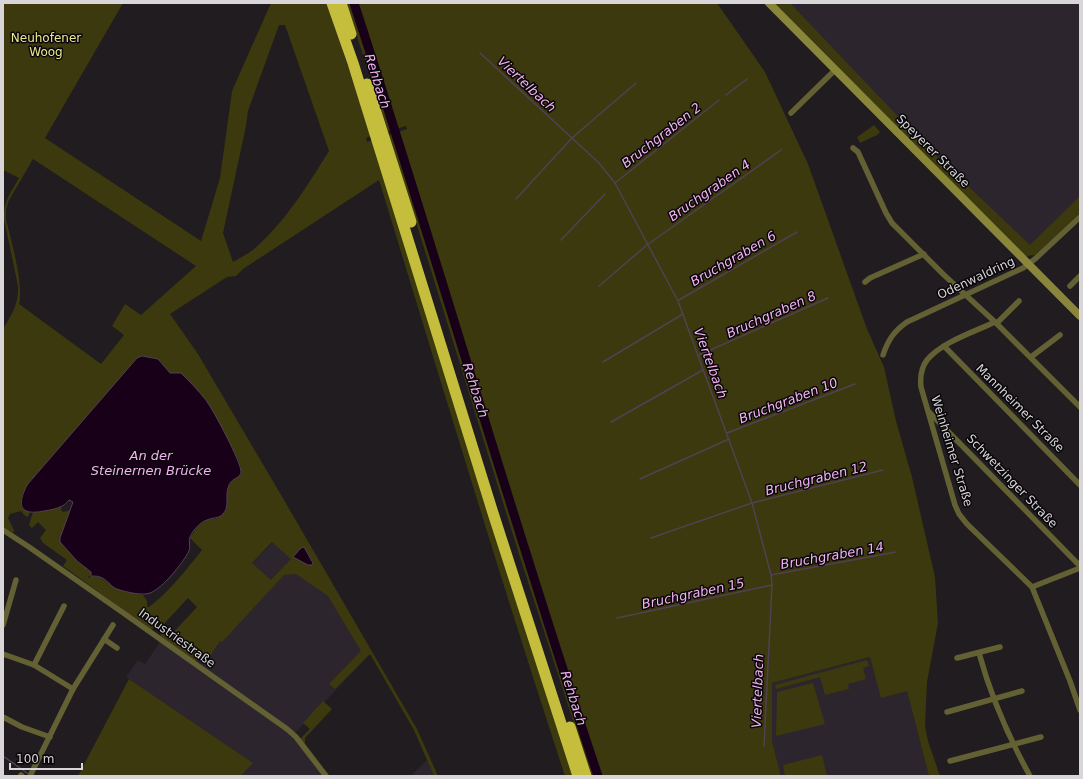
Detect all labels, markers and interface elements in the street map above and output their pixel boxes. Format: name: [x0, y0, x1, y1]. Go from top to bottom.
park label: Neuhofener Woog: [11, 31, 81, 59]
water label: Rehbach: [362, 52, 393, 111]
water label: Viertelbach: [494, 54, 559, 115]
water label: Bruchgraben 2: [619, 100, 704, 171]
street label: Speyerer Straße: [894, 112, 972, 190]
water label: Bruchgraben 4: [666, 157, 753, 224]
water label: Bruchgraben 6: [688, 228, 779, 289]
street label: Odenwaldring: [935, 254, 1017, 302]
water label: Bruchgraben 8: [724, 288, 818, 341]
water label: Viertelbach: [691, 326, 730, 401]
water label: Rehbach: [460, 361, 491, 420]
street label: Mannheimer Straße: [973, 361, 1067, 455]
water label: Bruchgraben 10: [737, 375, 840, 426]
street label: Weinheimer Straße: [928, 394, 976, 508]
street label: Schwetzinger Straße: [964, 431, 1060, 531]
water label: An der Steinernen Brücke: [91, 448, 211, 478]
water label: Bruchgraben 12: [764, 459, 869, 498]
water label: Bruchgraben 14: [779, 539, 885, 572]
water label: Bruchgraben 15: [640, 575, 746, 612]
street label: Industriestraße: [136, 606, 218, 670]
water label: Viertelbach: [749, 654, 766, 728]
water label: Rehbach: [558, 669, 589, 728]
scale bar: [10, 745, 82, 771]
text: 100 m: [16, 752, 54, 766]

